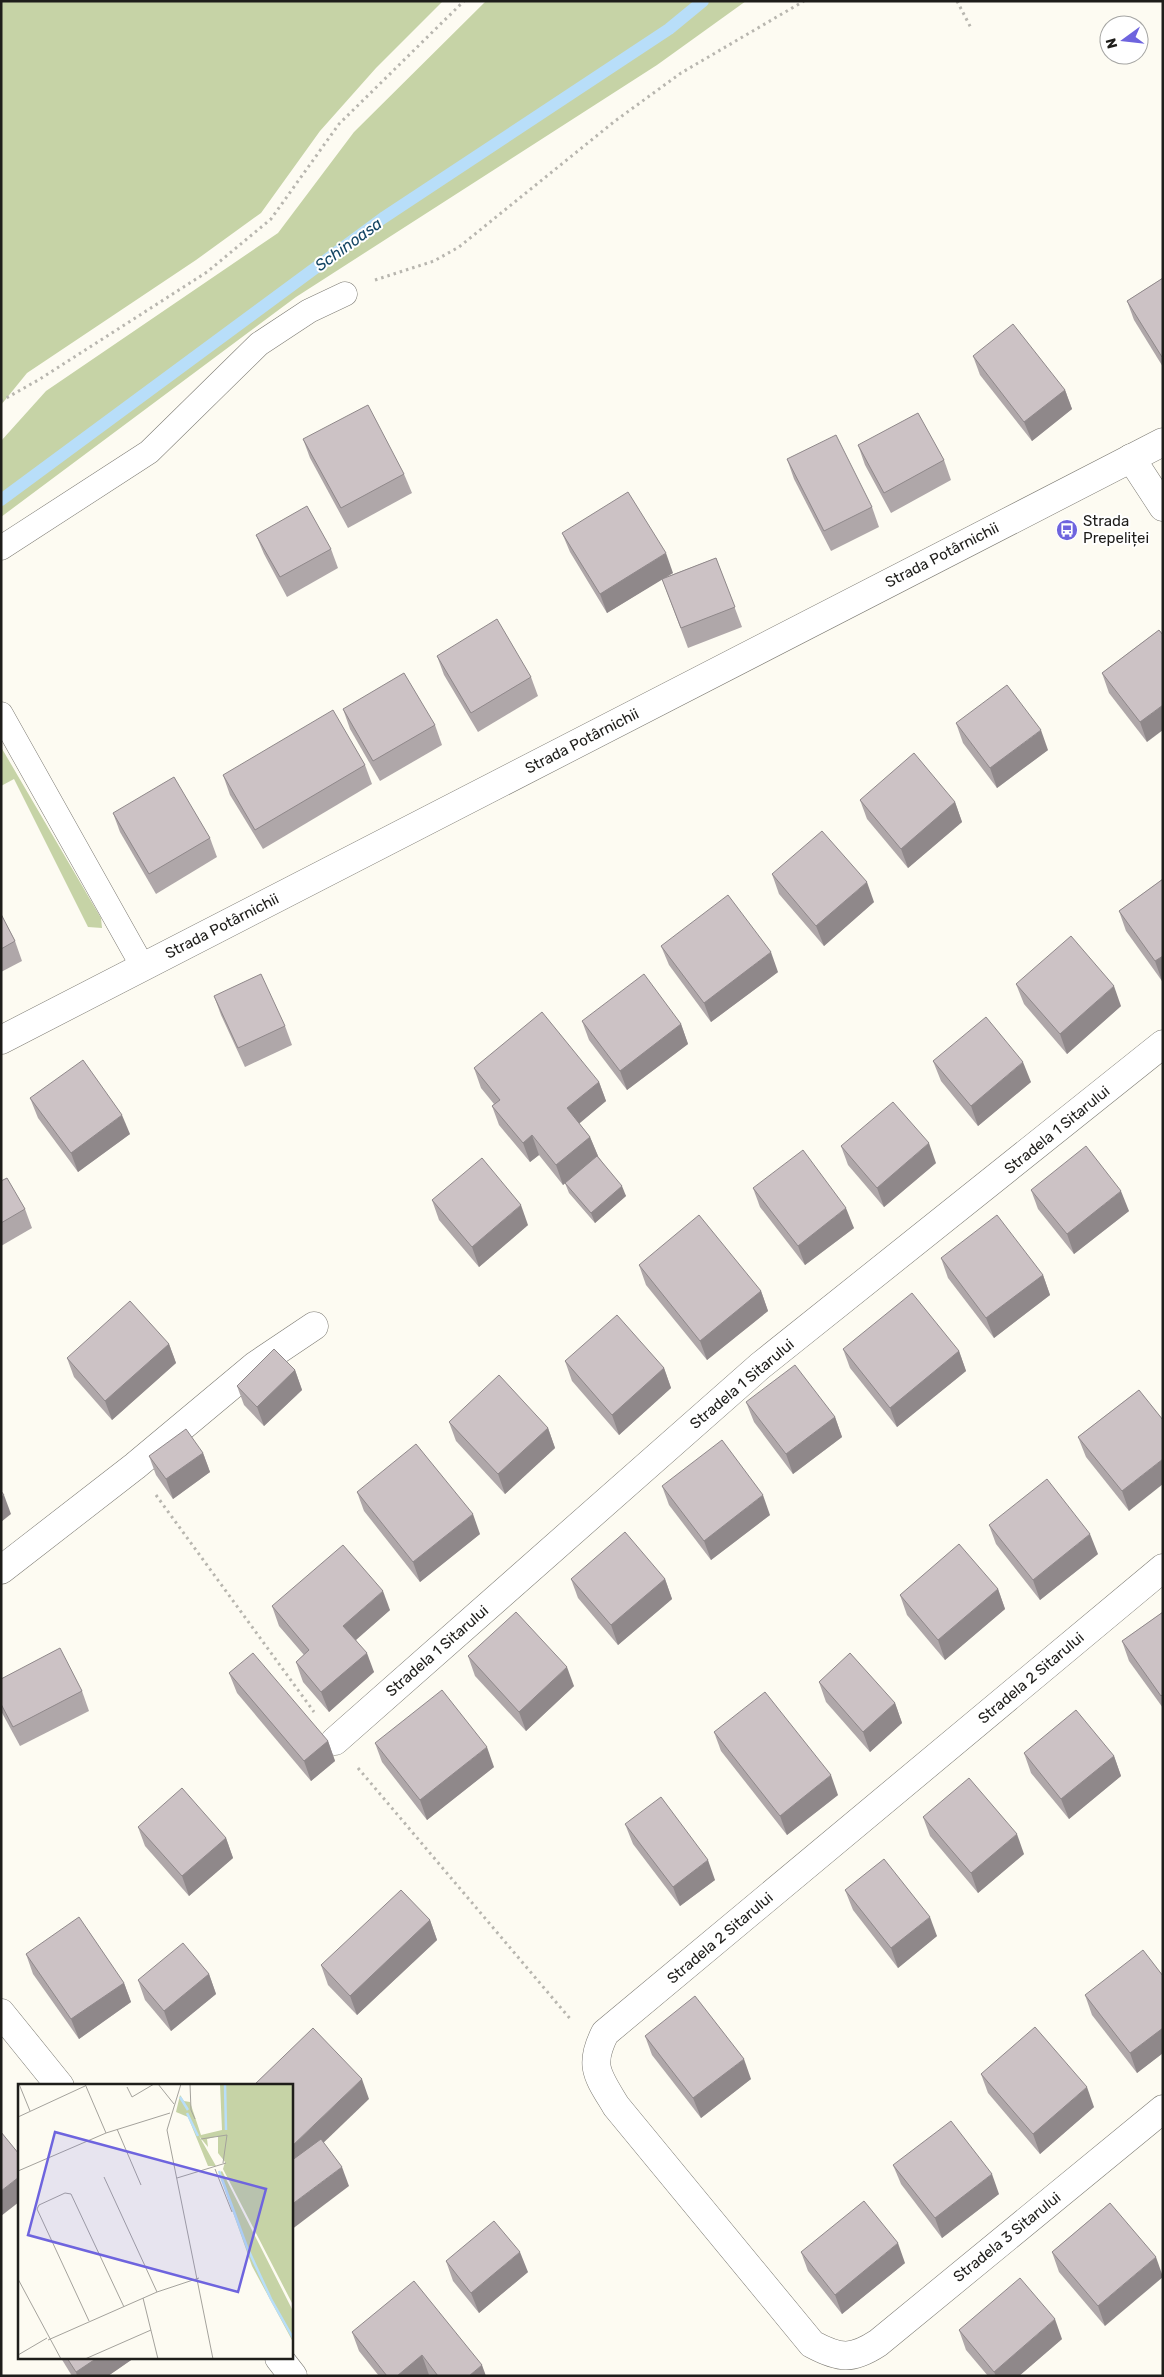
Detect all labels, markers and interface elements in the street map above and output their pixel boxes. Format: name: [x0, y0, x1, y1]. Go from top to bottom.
north arrow: [1099, 15, 1149, 65]
text: N: [1102, 36, 1121, 50]
water label: Schinoasa: [311, 214, 385, 275]
place label: Strada Prepeliței: [1083, 512, 1149, 547]
bus stop icon: Strada Prepeliței: [1055, 518, 1079, 542]
street label: Strada Potârnichii: [882, 519, 1002, 591]
street label: Strada Potârnichii: [522, 705, 642, 777]
street label: Strada Potârnichii: [162, 890, 282, 962]
street label: Stradela 1 Sitarului: [1001, 1082, 1113, 1178]
street label: Stradela 1 Sitarului: [686, 1335, 798, 1433]
street label: Stradela 1 Sitarului: [382, 1601, 492, 1701]
street label: Stradela 2 Sitarului: [974, 1628, 1088, 1728]
street label: Stradela 2 Sitarului: [663, 1888, 777, 1988]
inset map: [18, 2084, 292, 2360]
street label: Stradela 3 Sitarului: [950, 2188, 1064, 2286]

